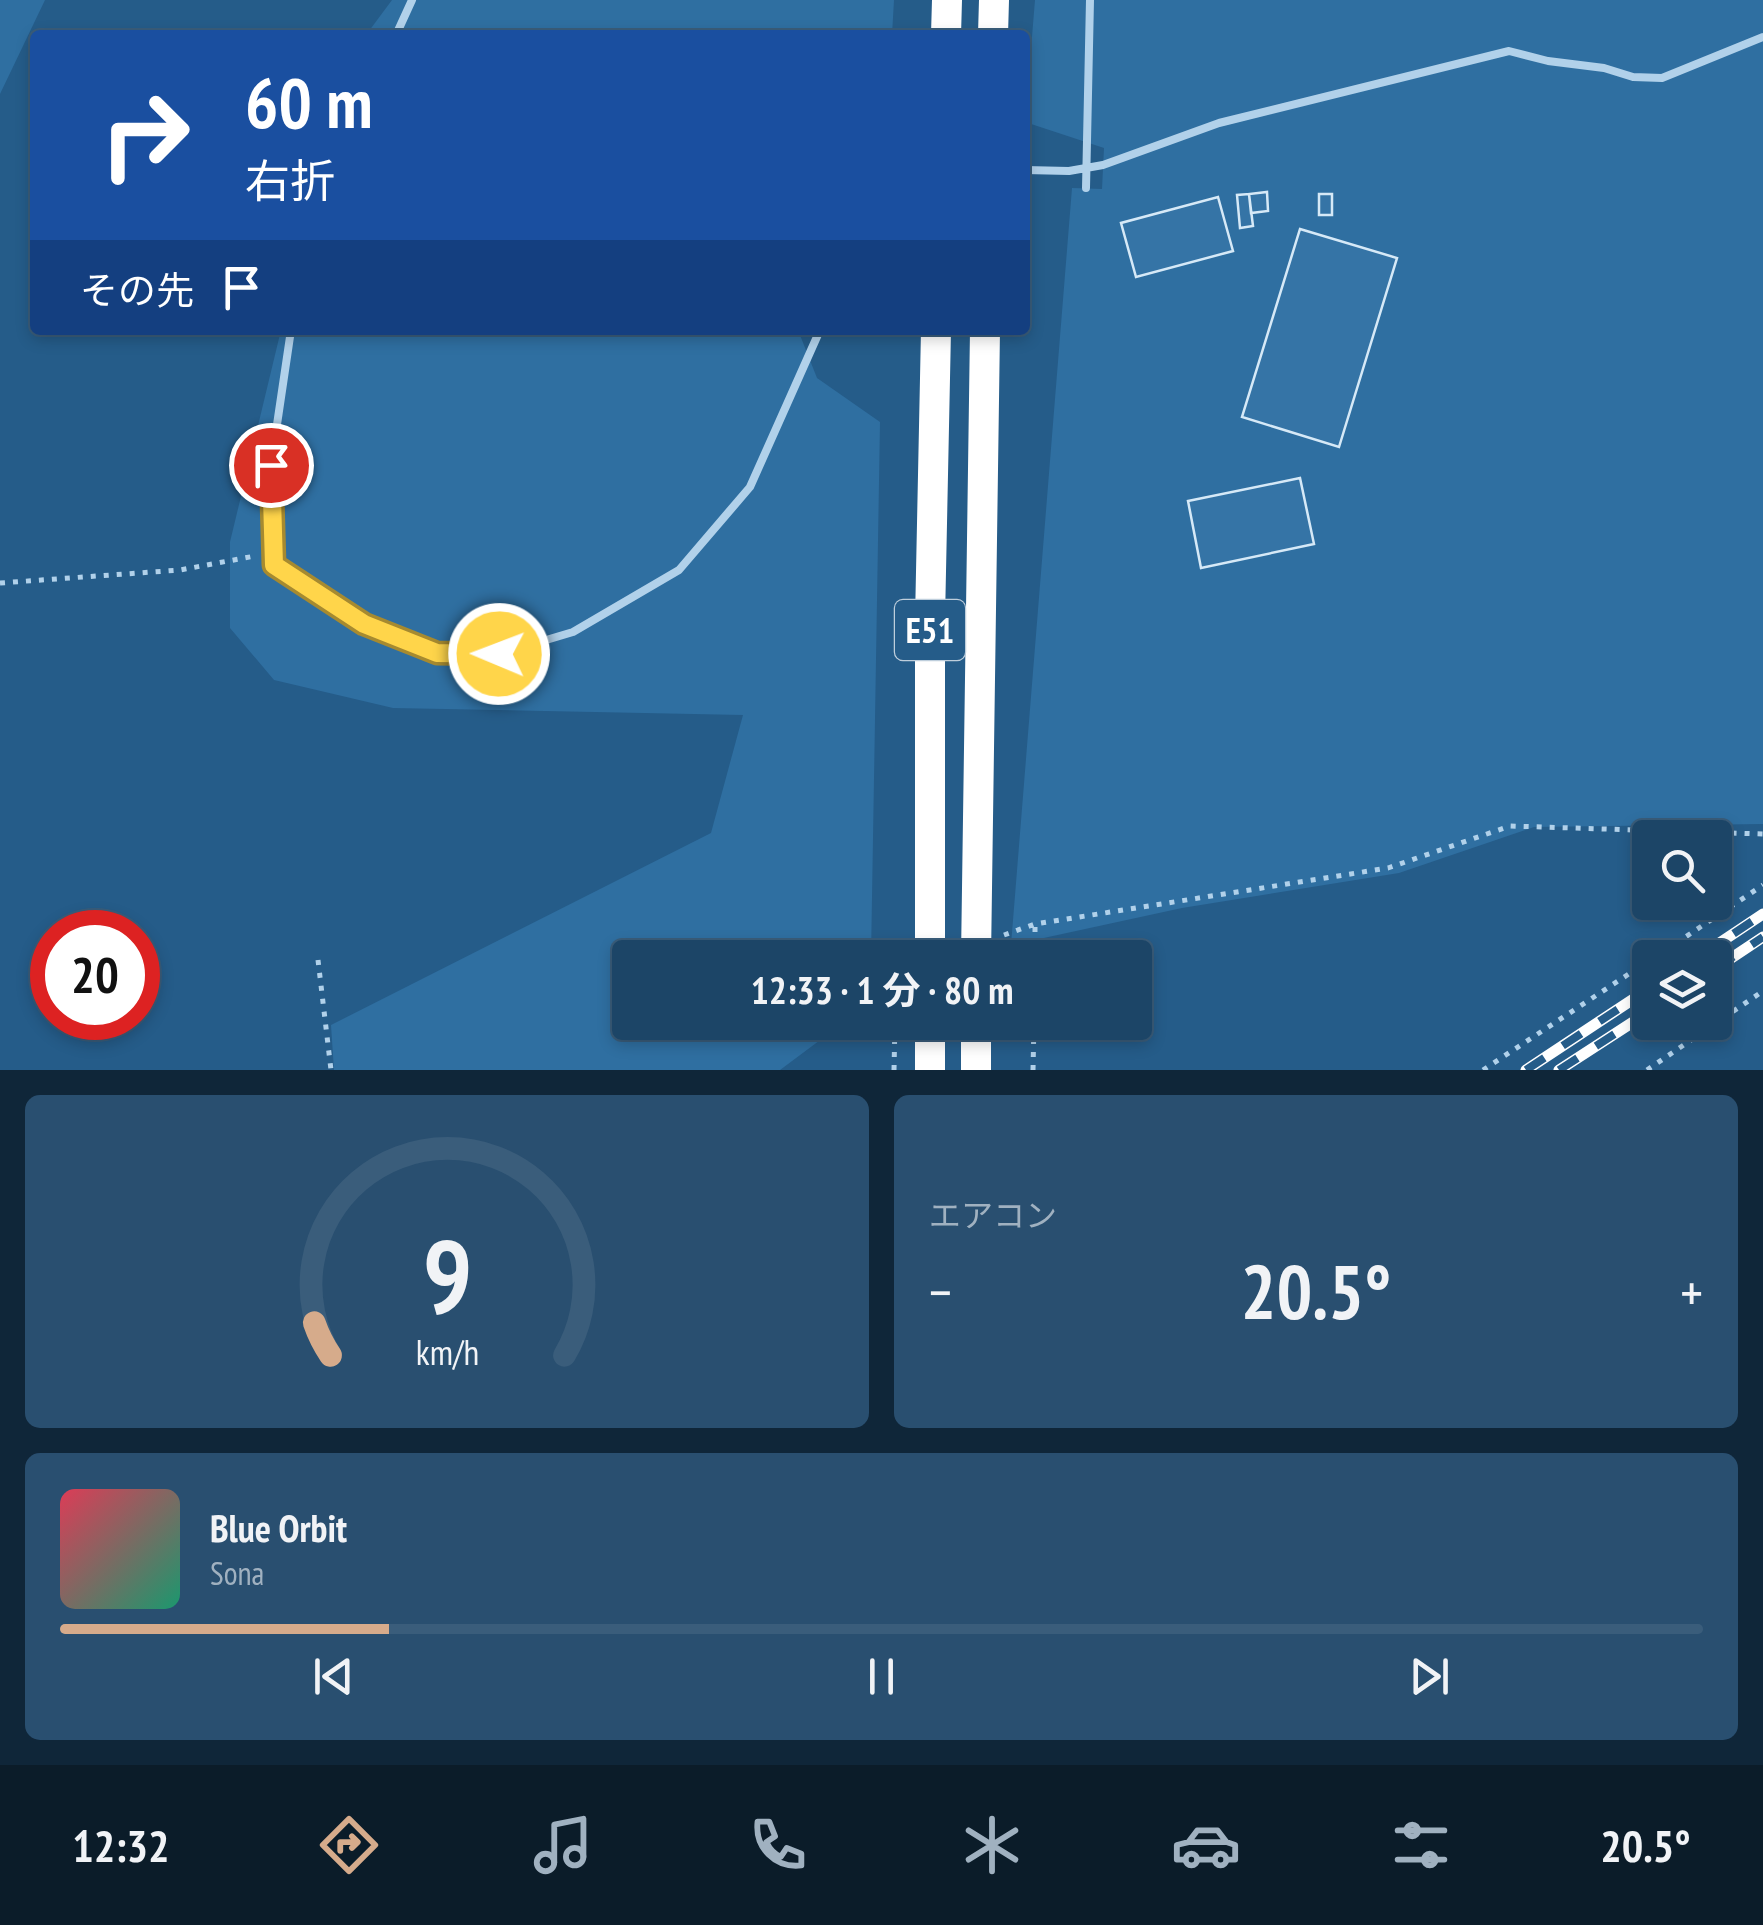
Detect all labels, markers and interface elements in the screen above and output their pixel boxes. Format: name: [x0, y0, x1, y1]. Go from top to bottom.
text: 60 m: [245, 57, 373, 147]
icon: right: [80, 70, 210, 200]
text: 右折: [245, 151, 335, 209]
icon: arrive: [214, 260, 269, 315]
text: その先: [80, 265, 194, 314]
pin: [229, 423, 314, 508]
icon: arrive: [244, 438, 299, 493]
road number: E51: [895, 600, 965, 660]
position arrow: [447, 602, 551, 706]
map controls: [1632, 820, 1732, 1040]
button: search: [1632, 820, 1732, 920]
speed limit sign: 20: [30, 910, 160, 1040]
button: layers: [1632, 940, 1732, 1040]
text: 12:33 · 1 分 · 80 m: [751, 965, 1013, 1014]
text: エアコン: [929, 1194, 1057, 1236]
text: 9: [422, 1207, 472, 1342]
text: 20.5°: [1241, 1243, 1391, 1340]
text: −: [929, 1256, 952, 1327]
text: +: [1680, 1256, 1703, 1327]
text: km/h: [415, 1329, 479, 1375]
text: Blue Orbit: [210, 1503, 347, 1552]
text: Sona: [210, 1552, 264, 1594]
icon: previous: [306, 1649, 361, 1704]
icon: pause: [854, 1649, 909, 1704]
icon: next: [1402, 1649, 1457, 1704]
icon: directions: [314, 1810, 384, 1880]
icon: music: [528, 1810, 598, 1880]
icon: phone: [743, 1810, 813, 1880]
icon: climate: [957, 1810, 1027, 1880]
icon: car: [1171, 1810, 1241, 1880]
icon: filters: [1386, 1810, 1456, 1880]
text: 12:32: [72, 1816, 170, 1874]
text: 20.5°: [1600, 1816, 1691, 1874]

